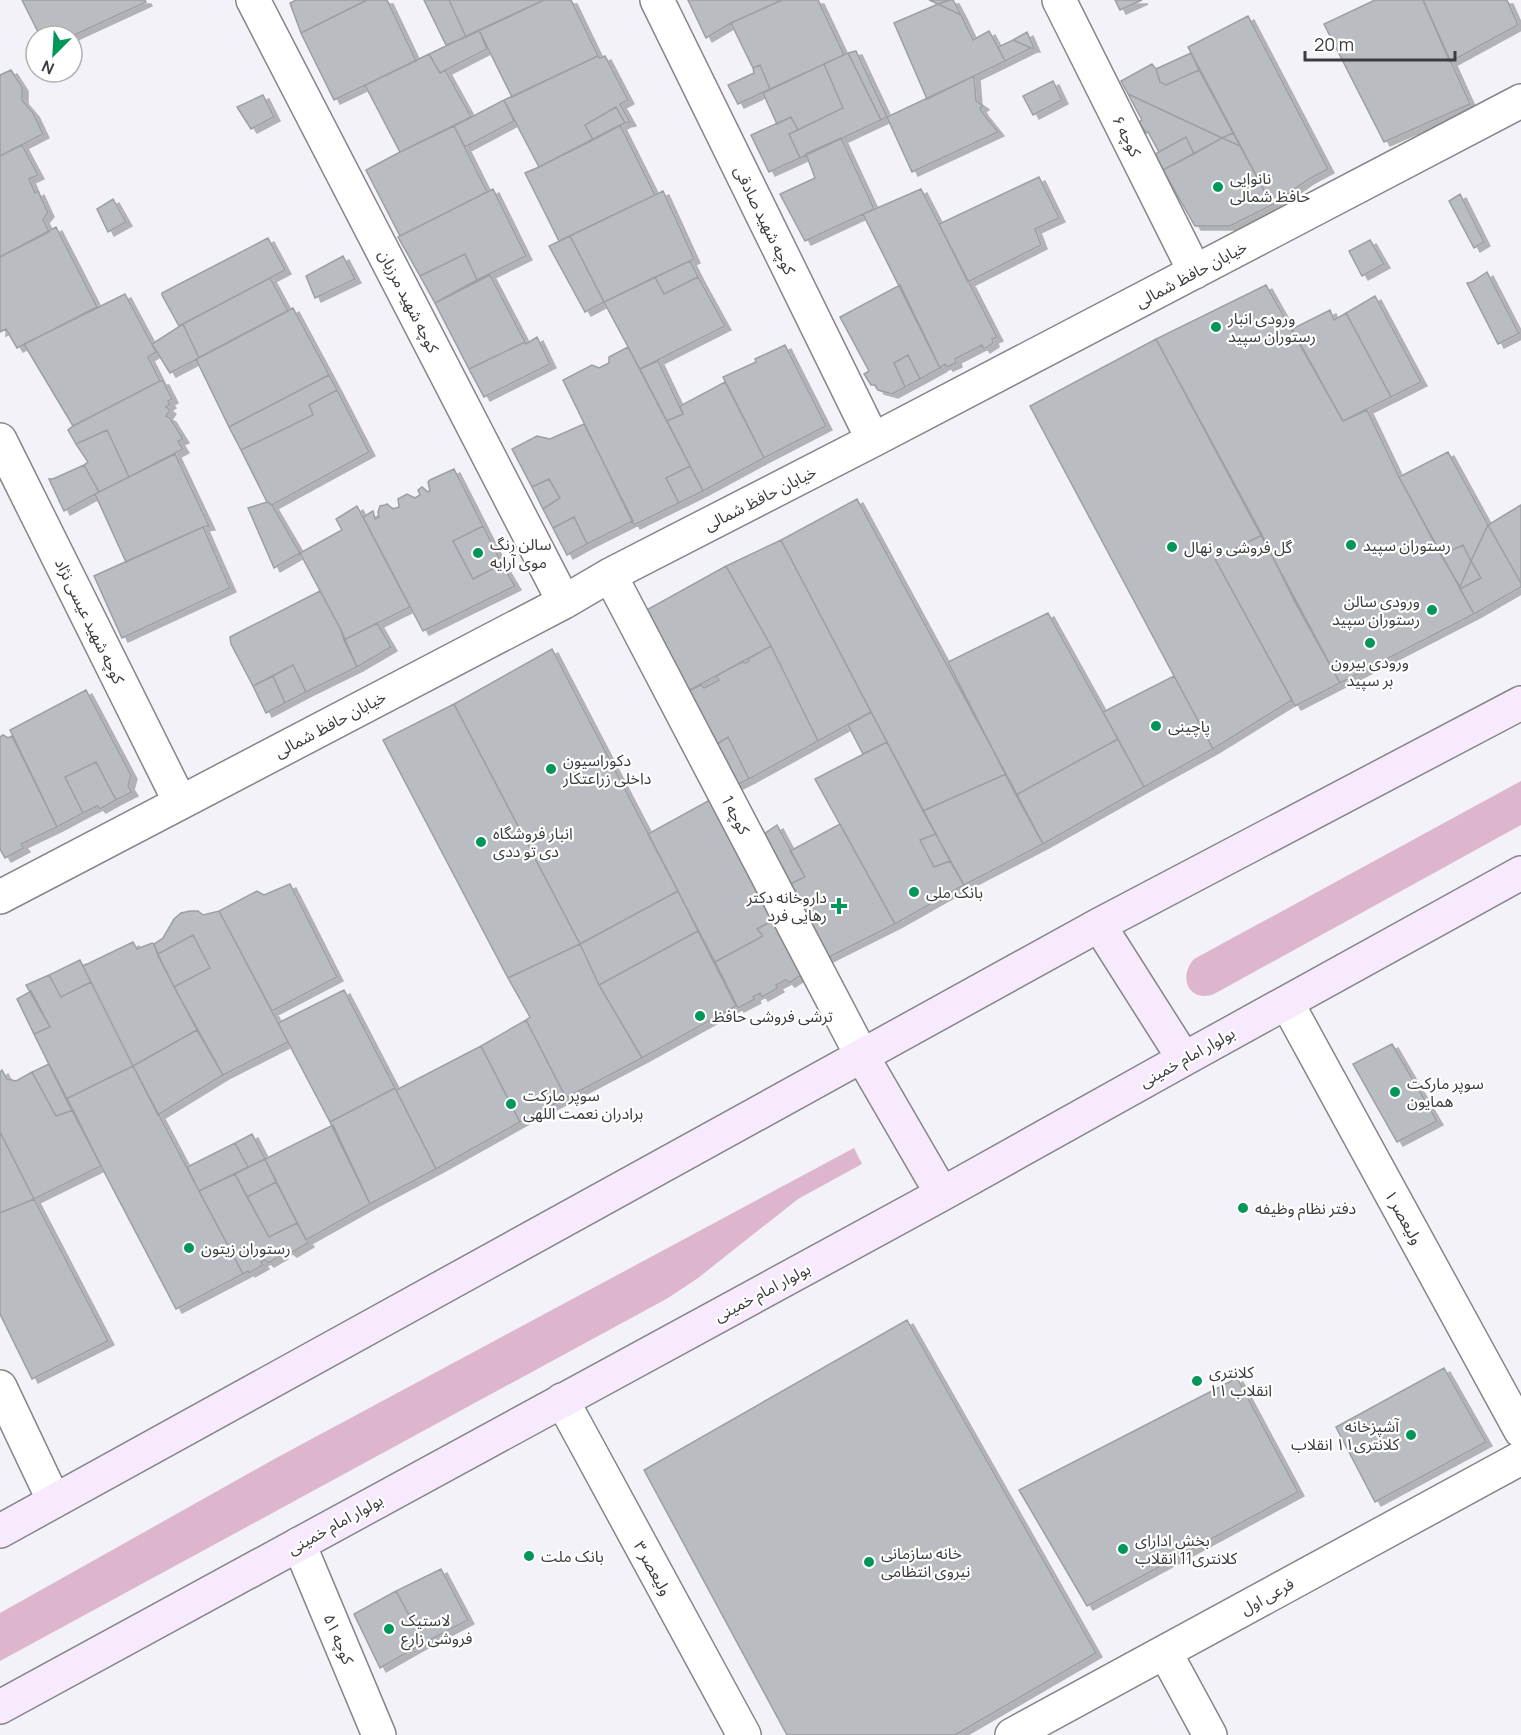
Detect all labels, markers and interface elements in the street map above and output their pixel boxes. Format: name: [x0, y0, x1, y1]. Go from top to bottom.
north arrow: [24, 24, 84, 84]
scale bar: [1305, 24, 1455, 62]
text: 20 m: [1314, 32, 1354, 56]
text: N: [38, 55, 58, 80]
street label: کوچه ۶: [1107, 112, 1147, 161]
street label: کوچه شهید صادقی: [729, 162, 801, 278]
place label: نانوایی حافظ شمالی: [1230, 167, 1310, 207]
marker: نانوایی حافظ شمالی: [1211, 180, 1225, 194]
street label: خیابان حافظ شمالی: [1131, 235, 1251, 313]
street label: کوچه شهید مرزبان: [374, 246, 445, 357]
place label: ورودی انبار رستوران سپید: [1227, 307, 1316, 347]
marker: ورودی انبار رستوران سپید: [1209, 320, 1223, 334]
street label: خیابان حافظ شمالی: [700, 460, 820, 536]
place label: سالن رنگ موی آرایه: [490, 533, 552, 573]
place label: رستوران سپید: [1363, 534, 1451, 556]
place label: گل فروشی و نهال: [1184, 536, 1293, 558]
marker: رستوران سپید: [1344, 538, 1358, 552]
marker: گل فروشی و نهال: [1165, 540, 1179, 554]
marker: سالن رنگ موی آرایه: [471, 546, 485, 560]
street label: کوچه شهید عیسی نژاد: [50, 555, 130, 688]
place label: ورودی سالن رستوران سپید: [1332, 590, 1420, 630]
marker: ورودی سالن رستوران سپید: [1425, 603, 1439, 617]
marker: ورودی بیرون بر سپید: [1363, 636, 1377, 650]
place label: ورودی بیرون بر سپید: [1331, 651, 1409, 691]
street label: خیابان حافظ شمالی: [270, 685, 390, 763]
place label: پاچینی: [1168, 715, 1210, 737]
marker: پاچینی: [1149, 719, 1163, 733]
place label: دکوراسیون داخلی زراعتکار: [562, 749, 651, 789]
marker: دکوراسیون داخلی زراعتکار: [544, 762, 558, 776]
street label: کوچه 1: [717, 792, 755, 839]
place label: انبار فروشگاه دی تو ددی: [493, 822, 573, 862]
marker: انبار فروشگاه دی تو ددی: [474, 835, 488, 849]
place label: بانک ملی: [926, 881, 983, 903]
marker: بانک ملی: [907, 885, 921, 899]
place label: داروخانه دکتر رهایی فرد: [746, 886, 827, 926]
marker: داروخانه دکتر رهایی فرد: [832, 899, 846, 913]
place label: ترشی فروشی حافظ: [712, 1005, 833, 1027]
marker: ترشی فروشی حافظ: [693, 1009, 707, 1023]
street label: بولوار امام خمینی: [1135, 1022, 1240, 1094]
place label: سوپر مارکت همایون: [1407, 1072, 1484, 1112]
place label: سوپر مارکت برادران نعمت اللهی: [523, 1084, 643, 1124]
marker: سوپر مارکت همایون: [1388, 1085, 1402, 1099]
marker: سوپر مارکت برادران نعمت اللهی: [504, 1097, 518, 1111]
street label: ولیعصر ۱: [1380, 1186, 1428, 1248]
place label: دفتر نظام وظیفه: [1255, 1197, 1356, 1221]
marker: دفتر نظام وظیفه: [1236, 1201, 1250, 1215]
place label: رستوران زیتون: [201, 1237, 291, 1259]
marker: رستوران زیتون: [182, 1241, 196, 1255]
street label: بولوار امام خمینی: [710, 1257, 815, 1328]
place label: کلانتری ۱۱ انقلاب: [1209, 1361, 1272, 1401]
marker: کلانتری ۱۱ انقلاب: [1190, 1374, 1204, 1388]
place label: آشپزخانه کلانتری۱۱ انقلاب: [1291, 1415, 1400, 1455]
marker: آشپزخانه کلانتری۱۱ انقلاب: [1404, 1428, 1418, 1442]
street label: بولوار امام خمینی: [283, 1489, 388, 1561]
place label: بخش ادارای کلانتری11 انقلاب: [1135, 1529, 1238, 1569]
street label: ولیعصر ۳: [629, 1537, 677, 1599]
place label: خانه سازمانی نیروی انتظامی: [881, 1542, 970, 1582]
marker: بخش ادارای کلانتری11 انقلاب: [1116, 1542, 1130, 1556]
place label: بانک ملت: [541, 1545, 604, 1567]
marker: بانک ملت: [522, 1549, 536, 1563]
marker: خانه سازمانی نیروی انتظامی: [862, 1555, 876, 1569]
street label: فرعی اول: [1236, 1572, 1298, 1620]
place label: لاستیک فروشی زارع: [401, 1609, 472, 1651]
street label: کوچه ۵۱: [319, 1610, 360, 1668]
marker: لاستیک فروشی زارع: [382, 1622, 396, 1636]

